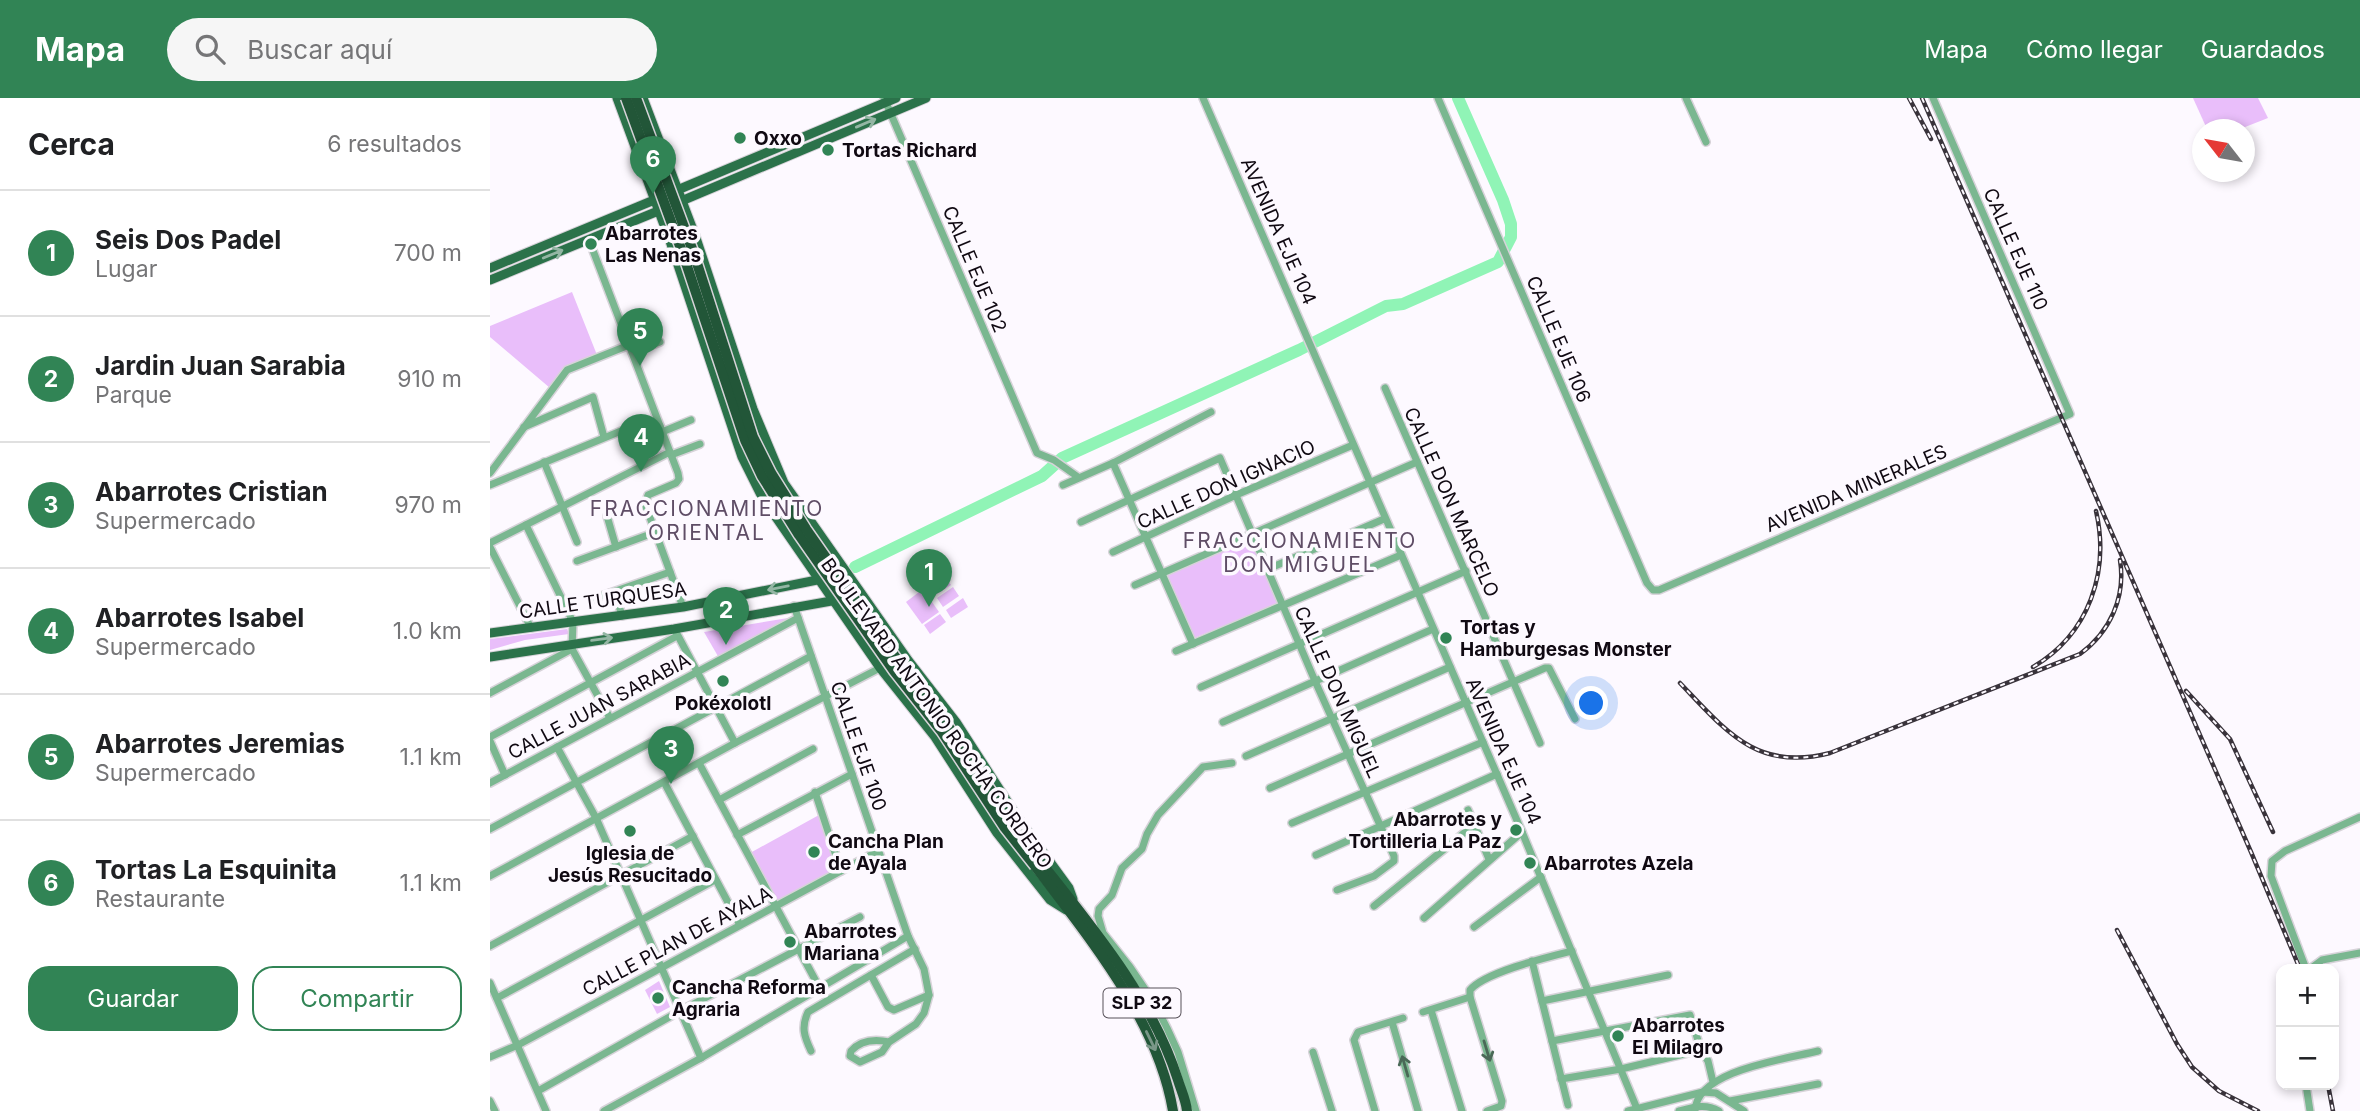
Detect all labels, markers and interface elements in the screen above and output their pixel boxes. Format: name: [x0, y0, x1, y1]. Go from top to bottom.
search box: [167, 18, 657, 81]
text: Mapa: [35, 29, 125, 69]
icon: search: [191, 30, 229, 68]
text: Buscar aquí: [247, 34, 392, 65]
text: Mapa: [1924, 35, 1988, 64]
text: Cómo llegar: [2026, 35, 2163, 64]
text: Guardados: [2201, 35, 2325, 64]
one-way arrow: [855, 116, 877, 129]
north arrow: [2192, 119, 2255, 182]
text: Cerca: [28, 126, 115, 162]
place label: Oxxo: [754, 127, 802, 150]
text: 6 resultados: [327, 130, 462, 158]
marker: Oxxo: [732, 130, 748, 146]
pin: 6: [630, 136, 676, 194]
place label: Tortas Richard: [842, 139, 977, 162]
marker: Tortas Richard: [820, 142, 836, 158]
street label: AVENIDA EJE 104: [1236, 154, 1321, 308]
street label: CALLE EJE 110: [1978, 185, 2053, 314]
street label: CALLE EJE 102: [938, 202, 1012, 336]
place label: Abarrotes Las Nenas: [605, 222, 701, 267]
text: Seis Dos Padel: [95, 224, 281, 255]
marker: Abarrotes Las Nenas: [583, 236, 599, 252]
text: 1: [46, 239, 56, 267]
text: 700 m: [394, 239, 462, 267]
one-way arrow: [542, 247, 564, 260]
text: Lugar: [95, 255, 157, 283]
street label: CALLE EJE 106: [1522, 272, 1596, 406]
pin: 5: [617, 308, 663, 366]
text: Jardin Juan Sarabia: [95, 350, 346, 381]
text: 2: [44, 365, 58, 393]
text: 910 m: [397, 365, 462, 393]
text: Parque: [95, 381, 172, 409]
street label: CALLE DON MARCELO: [1399, 404, 1504, 601]
pin: 4: [618, 414, 664, 472]
street label: CALLE DON IGNACIO: [1134, 435, 1319, 534]
street label: AVENIDA MINERALES: [1762, 440, 1950, 537]
text: Abarrotes Cristian: [95, 476, 328, 507]
text: 3: [44, 491, 58, 519]
text: 970 m: [394, 491, 462, 519]
district label: FRACCIONAMIENTO ORIENTAL: [590, 496, 824, 545]
text: Supermercado: [95, 507, 256, 535]
district label: FRACCIONAMIENTO DON MIGUEL: [1183, 528, 1417, 577]
pin: 1: [906, 549, 952, 607]
street label: BOULEVARD ANTONIO ROCHA CORDERO: [816, 554, 1057, 873]
street label: CALLE TURQUESA: [518, 577, 688, 624]
one-way arrow: [767, 582, 790, 596]
pin: 2: [703, 587, 749, 645]
text: Abarrotes Isabel: [95, 602, 304, 633]
street label: CALLE DON MIGUEL: [1289, 603, 1386, 782]
place label: Tortas y Hamburgesas Monster: [1460, 616, 1672, 661]
text: 4: [43, 617, 59, 645]
text: 1.0 km: [393, 617, 462, 645]
marker: Tortas y Hamburgesas Monster: [1438, 630, 1454, 646]
one-way arrow: [590, 632, 613, 645]
text: Supermercado: [95, 633, 256, 661]
street label: CALLE JUAN SARABIA: [504, 649, 694, 764]
marker: Pokéxolotl: [715, 673, 731, 689]
street label: AVENIDA EJE 104: [1461, 674, 1546, 828]
street label: CALLE EJE 100: [826, 678, 891, 814]
your location: [1574, 686, 1608, 720]
place label: Pokéxolotl: [675, 692, 771, 715]
pin: 3: [648, 726, 694, 784]
text: Abarrotes Jeremias: [95, 728, 345, 759]
text: 5: [44, 743, 58, 771]
text: 1.1 km: [399, 743, 462, 771]
text: Supermercado: [95, 759, 256, 787]
place label: Abarrotes y Tortilleria La Paz: [1349, 808, 1503, 853]
marker: Abarrotes y Tortilleria La Paz: [1508, 822, 1524, 838]
marker: Iglesia de Jesús Resucitado: [622, 823, 638, 839]
place label: Cancha Plan de Ayala: [828, 830, 944, 875]
place label: Iglesia de Jesús Resucitado: [548, 842, 712, 887]
marker: Cancha Plan de Ayala: [806, 844, 822, 860]
place label: Abarrotes Azela: [1544, 852, 1694, 875]
text: Tortas La Esquinita: [95, 854, 337, 885]
marker: Abarrotes Azela: [1522, 855, 1538, 871]
text: 6: [44, 869, 58, 897]
text: 1.1 km: [399, 869, 462, 897]
street label: CALLE PLAN DE AYALA: [579, 882, 776, 1001]
text: Restaurante: [95, 885, 225, 913]
place label: Abarrotes Mariana: [804, 920, 897, 965]
marker: Abarrotes Mariana: [782, 934, 798, 950]
map controls: [2276, 964, 2339, 1090]
button: +: [2276, 964, 2339, 1027]
button: Guardar: [28, 966, 238, 1031]
button: Compartir: [252, 966, 462, 1031]
place label: Cancha Reforma Agraria: [672, 976, 826, 1021]
road number: SLP 32: [1104, 988, 1180, 1018]
marker: Cancha Reforma Agraria: [650, 990, 666, 1006]
place label: Abarrotes El Milagro: [1632, 1014, 1725, 1059]
button: −: [2276, 1027, 2339, 1090]
marker: Abarrotes El Milagro: [1610, 1028, 1626, 1044]
one-way arrow: [1144, 1030, 1158, 1051]
one-way arrow: [1481, 1040, 1494, 1062]
one-way arrow: [1398, 1056, 1411, 1078]

